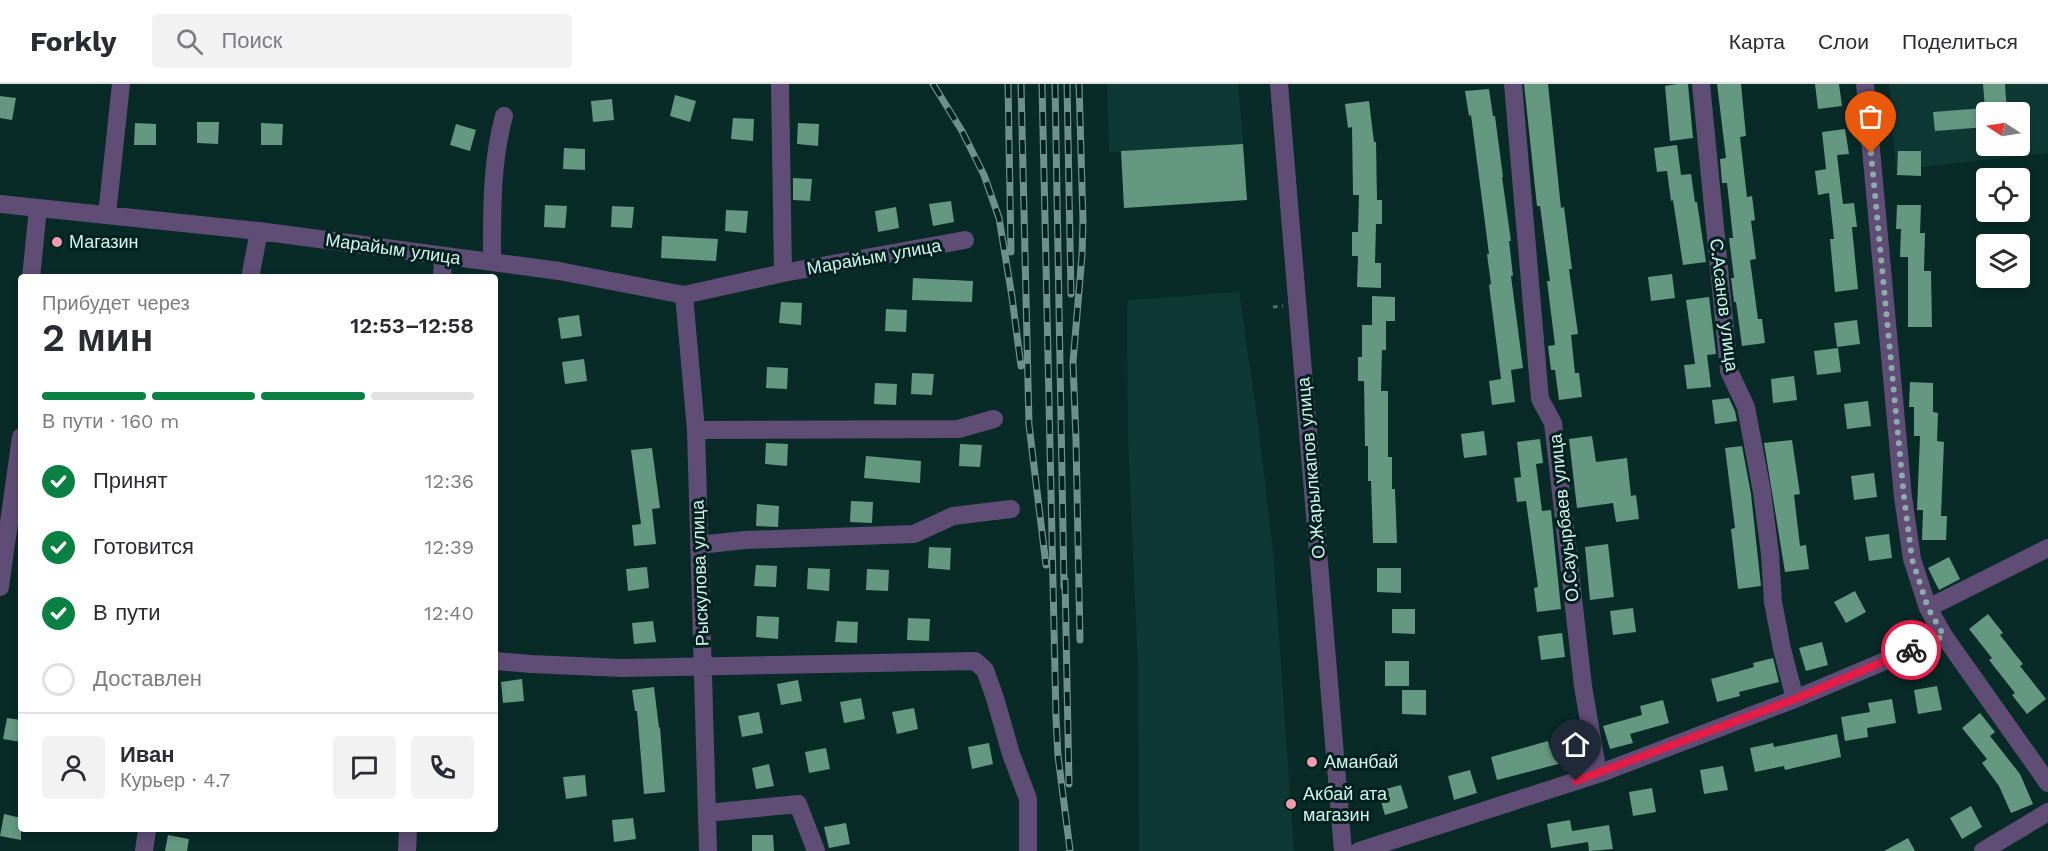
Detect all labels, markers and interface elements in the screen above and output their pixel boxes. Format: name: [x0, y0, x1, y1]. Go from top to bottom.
search box: [152, 14, 572, 68]
text: Forkly: [30, 25, 116, 58]
icon: search: [173, 25, 206, 58]
text: Поиск: [221, 28, 282, 53]
text: Карта: [1729, 29, 1785, 54]
text: Слои: [1818, 29, 1869, 54]
text: Поделиться: [1902, 29, 2018, 54]
pin: [1845, 91, 1896, 153]
icon: bag: [1854, 100, 1887, 133]
north arrow: [1976, 102, 2030, 156]
map controls: [1976, 102, 2030, 288]
button: locate: [1976, 168, 2030, 222]
street label: Марайым улица: [324, 229, 463, 269]
place label: Магазин: [69, 231, 138, 252]
street label: Марайым улица: [805, 234, 944, 279]
button: layers: [1976, 234, 2030, 288]
marker: Магазин: [50, 235, 64, 249]
street label: С.Асанов улица: [1706, 237, 1743, 374]
text: Прибудет через: [42, 291, 190, 315]
text: 12:53–12:58: [350, 313, 474, 338]
text: 2 мин: [42, 315, 153, 360]
street label: О.Жарылкапов улица: [1292, 375, 1329, 560]
text: В пути · 160 m: [42, 409, 179, 433]
street label: О.Сауырбаев улица: [1544, 432, 1583, 603]
icon: check: [42, 465, 75, 498]
text: Принят: [93, 468, 167, 493]
text: 12:36: [425, 469, 474, 493]
street label: Рыскулова улица: [686, 499, 713, 647]
icon: check: [42, 531, 75, 564]
text: Готовится: [93, 534, 194, 559]
text: 12:39: [425, 535, 474, 559]
icon: check: [42, 597, 75, 630]
text: В пути: [93, 600, 160, 625]
text: 12:40: [424, 601, 474, 625]
courier: [1881, 620, 1941, 680]
icon: bike: [1895, 634, 1928, 667]
text: Доставлен: [93, 666, 202, 691]
pin: [1550, 719, 1601, 781]
icon: home: [1559, 728, 1592, 761]
button: person: [42, 736, 105, 799]
button: chat: [333, 736, 396, 799]
button: phone: [411, 736, 474, 799]
text: Иван: [120, 742, 175, 767]
place label: Аманбай: [1324, 751, 1398, 772]
marker: Аманбай: [1305, 755, 1319, 769]
text: Курьер · 4.7: [120, 768, 230, 792]
place label: Акбай ата магазин: [1303, 783, 1388, 825]
marker: Акбай ата магазин: [1284, 797, 1298, 811]

